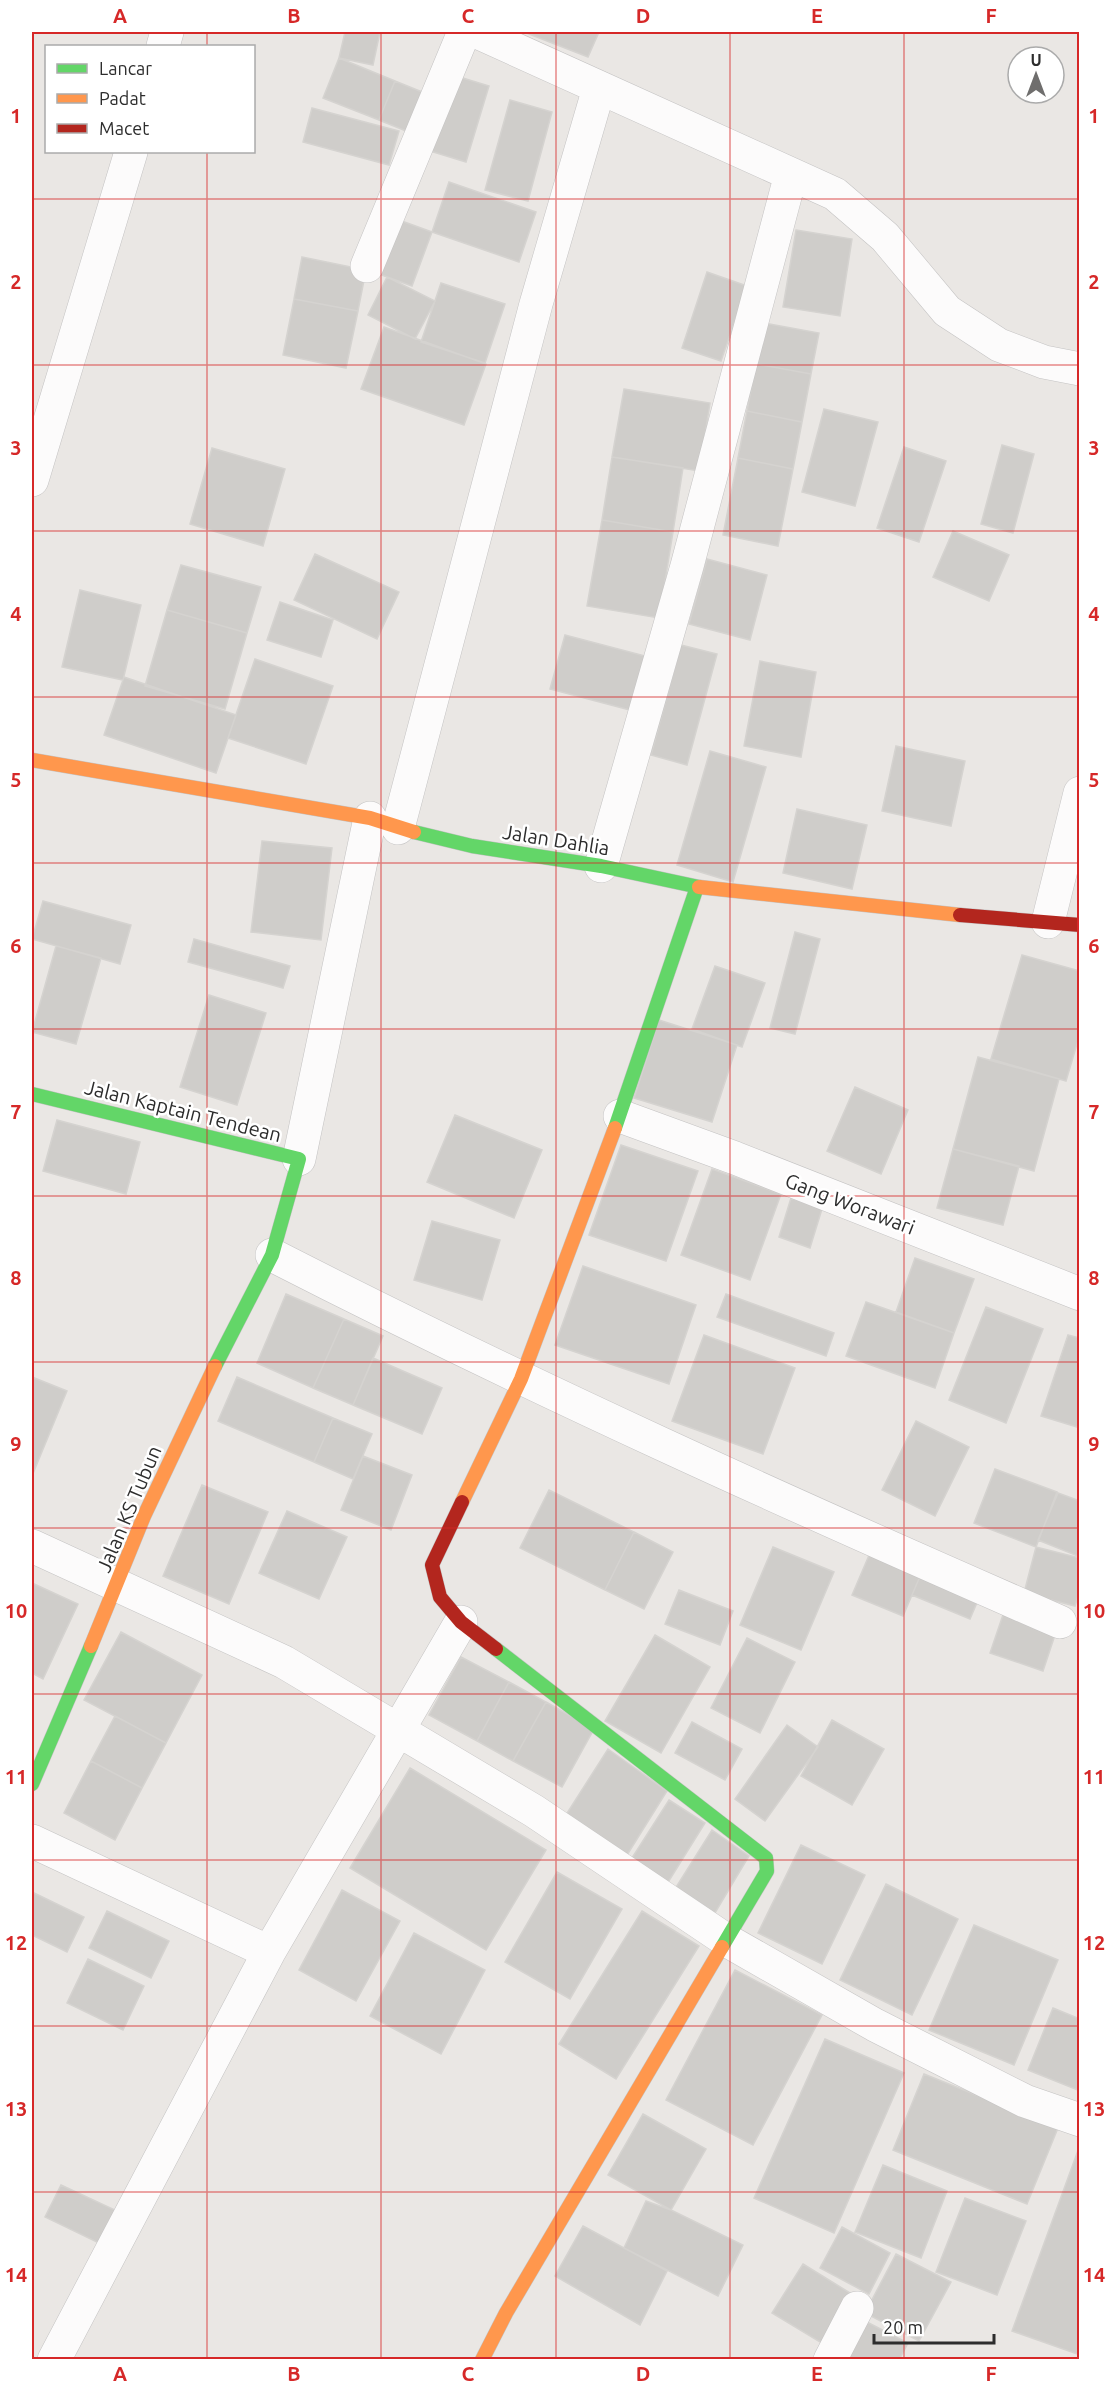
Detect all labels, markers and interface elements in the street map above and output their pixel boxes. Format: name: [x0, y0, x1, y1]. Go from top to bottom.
text: A: [113, 4, 127, 27]
text: B: [287, 4, 301, 27]
text: C: [462, 4, 475, 27]
text: D: [636, 4, 650, 27]
text: E: [811, 4, 823, 27]
text: F: [985, 4, 997, 27]
legend: [45, 45, 255, 153]
north arrow: [1006, 45, 1066, 105]
text: U: [1030, 51, 1042, 69]
text: Lancar: [99, 58, 152, 78]
text: Padat: [99, 88, 146, 108]
text: 1: [10, 104, 22, 127]
text: 1: [1088, 104, 1100, 127]
text: Macet: [99, 118, 149, 138]
text: 2: [10, 270, 22, 293]
text: 2: [1088, 270, 1100, 293]
text: 3: [10, 436, 22, 459]
text: 3: [1088, 436, 1100, 459]
text: 4: [10, 602, 22, 625]
text: 4: [1088, 602, 1100, 625]
text: 5: [10, 768, 22, 791]
text: 5: [1088, 768, 1100, 791]
street label: Jalan Dahlia: [501, 820, 611, 859]
text: 6: [10, 934, 22, 957]
text: 6: [1088, 934, 1100, 957]
street label: Jalan Kaptain Tendean: [82, 1075, 284, 1146]
text: 7: [10, 1100, 22, 1123]
text: 7: [1088, 1100, 1100, 1123]
street label: Gang Worawari: [782, 1168, 918, 1239]
text: 8: [10, 1266, 22, 1289]
text: 8: [1088, 1266, 1100, 1289]
text: 9: [10, 1432, 22, 1455]
text: 9: [1088, 1432, 1100, 1455]
street label: Jalan KS Tubun: [91, 1442, 166, 1576]
text: 10: [5, 1599, 27, 1622]
text: 10: [1083, 1599, 1105, 1622]
text: 11: [5, 1765, 27, 1788]
text: 11: [1083, 1765, 1105, 1788]
text: 12: [5, 1931, 27, 1954]
text: 12: [1083, 1931, 1105, 1954]
text: 13: [5, 2097, 27, 2120]
text: 13: [1083, 2097, 1105, 2120]
text: 14: [5, 2263, 27, 2286]
text: 14: [1083, 2263, 1105, 2286]
scale bar: [874, 2307, 994, 2345]
text: 20 m: [883, 2317, 923, 2337]
text: A: [113, 2362, 127, 2385]
text: B: [287, 2362, 301, 2385]
text: C: [462, 2362, 475, 2385]
text: D: [636, 2362, 650, 2385]
text: E: [811, 2362, 823, 2385]
text: F: [985, 2362, 997, 2385]

